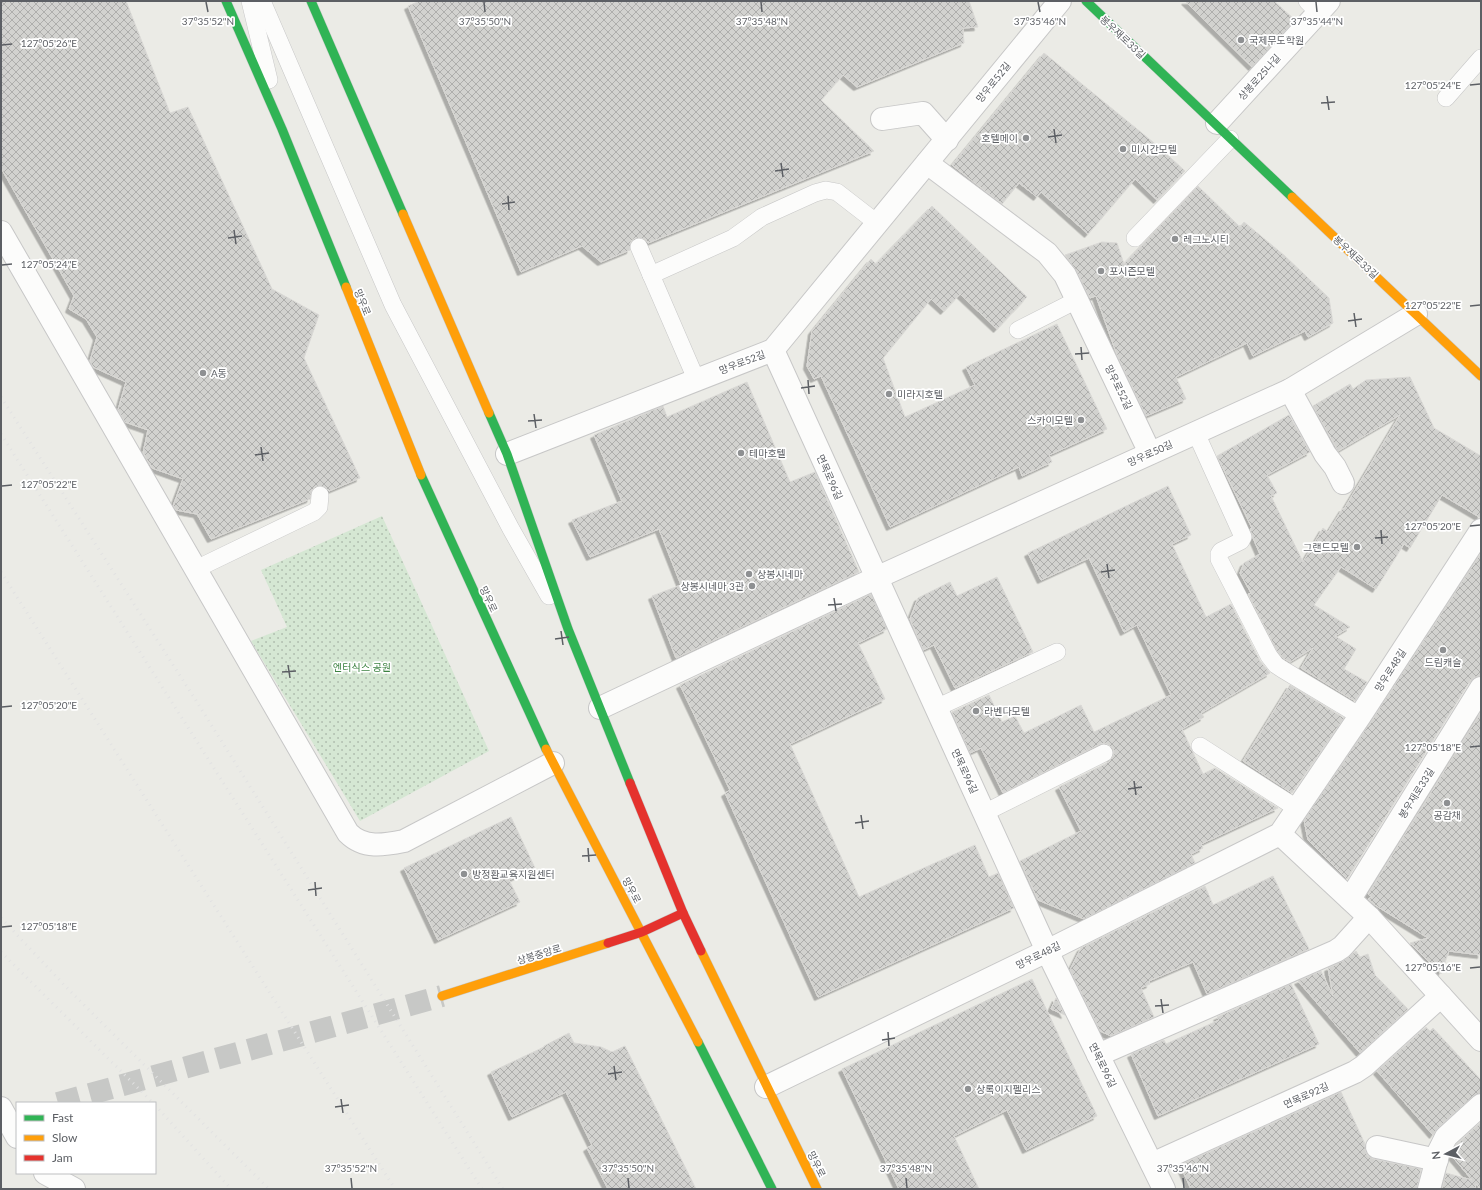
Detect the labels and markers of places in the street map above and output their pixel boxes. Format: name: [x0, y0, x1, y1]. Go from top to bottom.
place label: 국제무도학원: [1249, 34, 1304, 46]
marker: 국제무도학원: [1236, 35, 1246, 45]
place label: 호텔메이: [981, 132, 1018, 144]
marker: 호텔메이: [1021, 133, 1031, 143]
place label: 미시간모텔: [1131, 143, 1177, 155]
marker: 미시간모텔: [1118, 144, 1128, 154]
place label: 레그노시티: [1183, 233, 1229, 245]
marker: 레그노시티: [1170, 234, 1180, 244]
place label: 포시즌모텔: [1109, 265, 1155, 277]
marker: 포시즌모텔: [1096, 266, 1106, 276]
place label: A동: [211, 367, 227, 379]
marker: A동: [198, 368, 208, 378]
place label: 미라지호텔: [897, 388, 943, 400]
marker: 미라지호텔: [884, 389, 894, 399]
place label: 스카이모텔: [1027, 414, 1073, 426]
marker: 스카이모텔: [1076, 415, 1086, 425]
place label: 테마호텔: [749, 447, 786, 459]
marker: 테마호텔: [736, 448, 746, 458]
place label: 그랜드모텔: [1303, 541, 1349, 553]
marker: 그랜드모텔: [1352, 542, 1362, 552]
place label: 상봉시네마: [757, 568, 804, 580]
marker: 상봉시네마: [744, 569, 754, 579]
place label: 상봉시네마 3관: [680, 580, 745, 592]
marker: 상봉시네마 3관: [747, 581, 757, 591]
marker: 드림캐슬: [1438, 645, 1448, 655]
place label: 드림캐슬: [1425, 656, 1461, 668]
place label: 라벤다모텔: [984, 705, 1030, 717]
marker: 라벤다모텔: [971, 706, 981, 716]
marker: 공감채: [1442, 798, 1452, 808]
place label: 공감채: [1433, 809, 1461, 821]
place label: 방정환교육지원센터: [472, 868, 555, 880]
marker: 방정환교육지원센터: [459, 869, 469, 879]
place label: 상록이지펠리스: [976, 1083, 1040, 1095]
marker: 상록이지펠리스: [963, 1084, 973, 1094]

